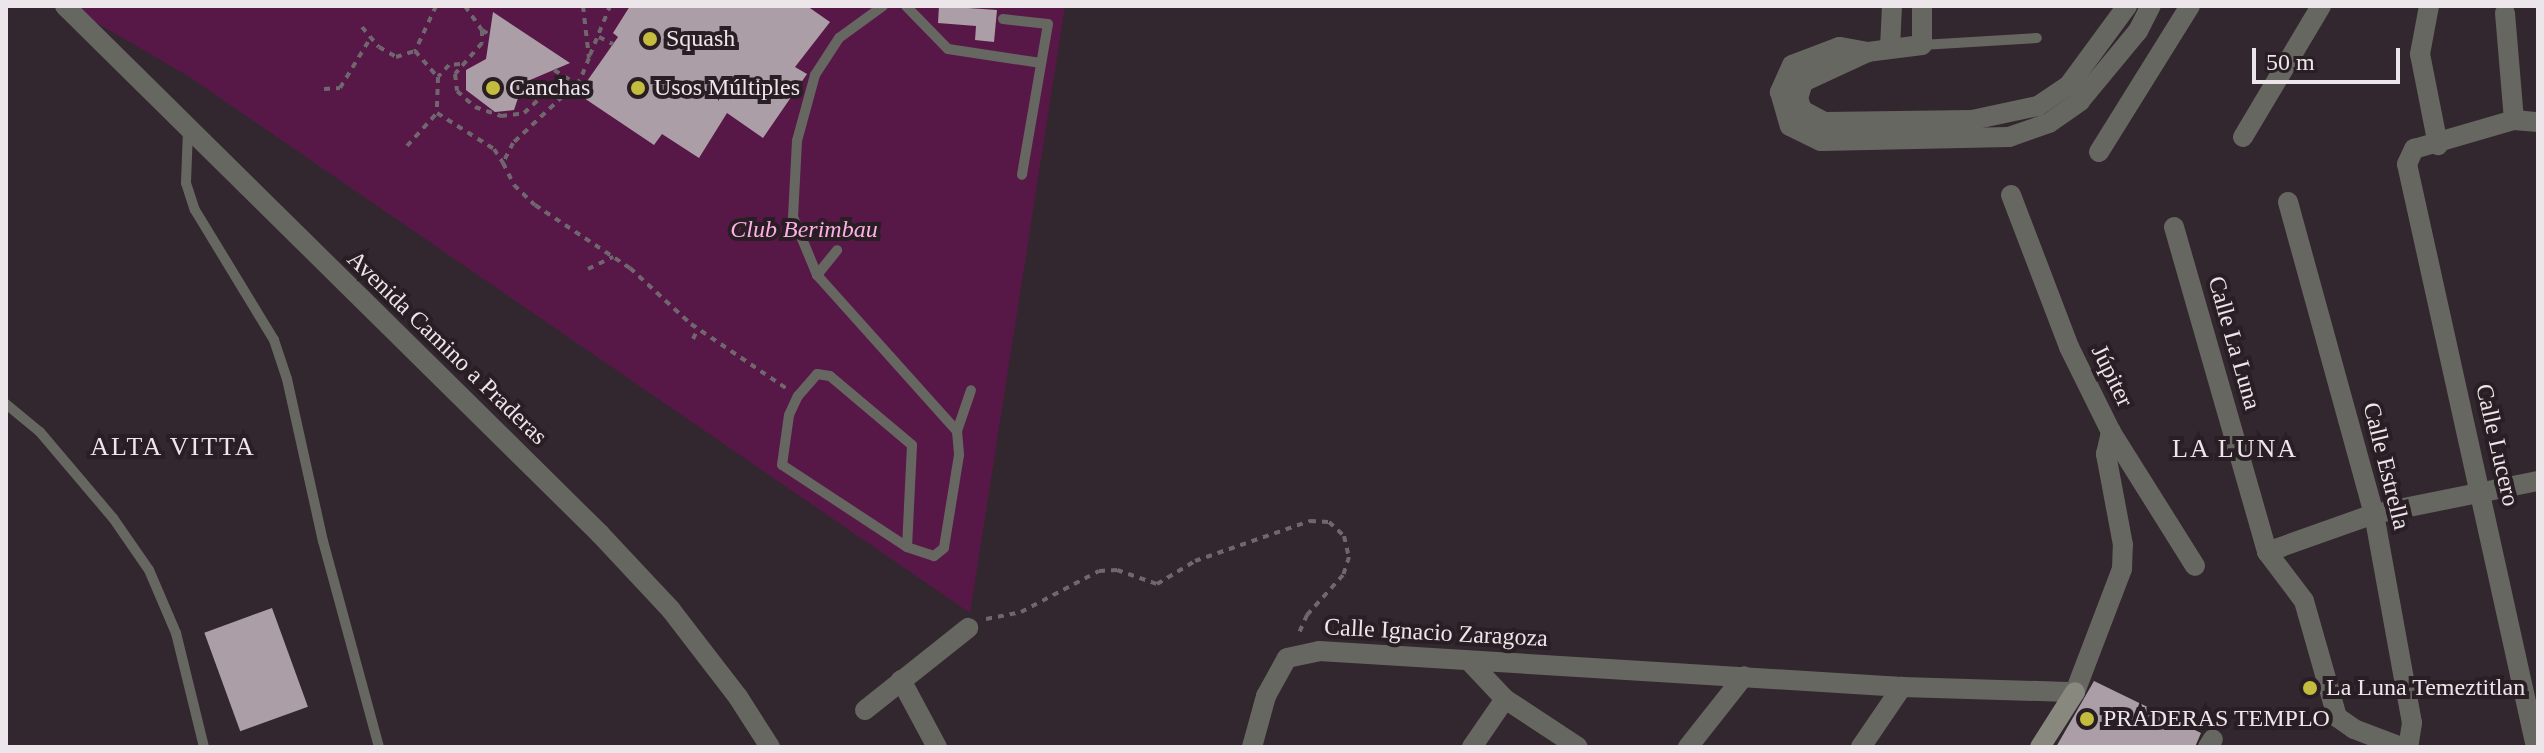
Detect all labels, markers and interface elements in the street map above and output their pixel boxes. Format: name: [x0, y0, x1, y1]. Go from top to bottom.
place label: Squash: [666, 25, 735, 53]
marker: Squash: [641, 30, 659, 48]
scale bar: [2256, 32, 2404, 82]
text: 50 m: [2266, 49, 2315, 75]
place label: Canchas: [509, 74, 590, 102]
place label: Usos Múltiples: [654, 74, 800, 102]
marker: Canchas: [484, 79, 502, 97]
marker: Usos Múltiples: [629, 79, 647, 97]
park label: Club Berimbau: [730, 216, 878, 244]
street label: Avenida Camino a Praderas: [341, 245, 553, 451]
street label: Calle La Luna: [2201, 273, 2267, 413]
street label: Júpiter: [2085, 340, 2139, 412]
street label: Calle Lucero: [2469, 381, 2525, 509]
street label: Calle Estrella: [2356, 399, 2416, 533]
district label: ALTA VITTA: [89, 431, 257, 463]
district label: LA LUNA: [2171, 433, 2299, 465]
street label: Calle Ignacio Zaragoza: [1323, 613, 1549, 653]
place label: La Luna Temeztitlan: [2326, 674, 2526, 702]
marker: La Luna Temeztitlan: [2301, 679, 2319, 697]
place label: PRADERAS TEMPLO: [2103, 705, 2330, 733]
marker: PRADERAS TEMPLO: [2078, 710, 2096, 728]

